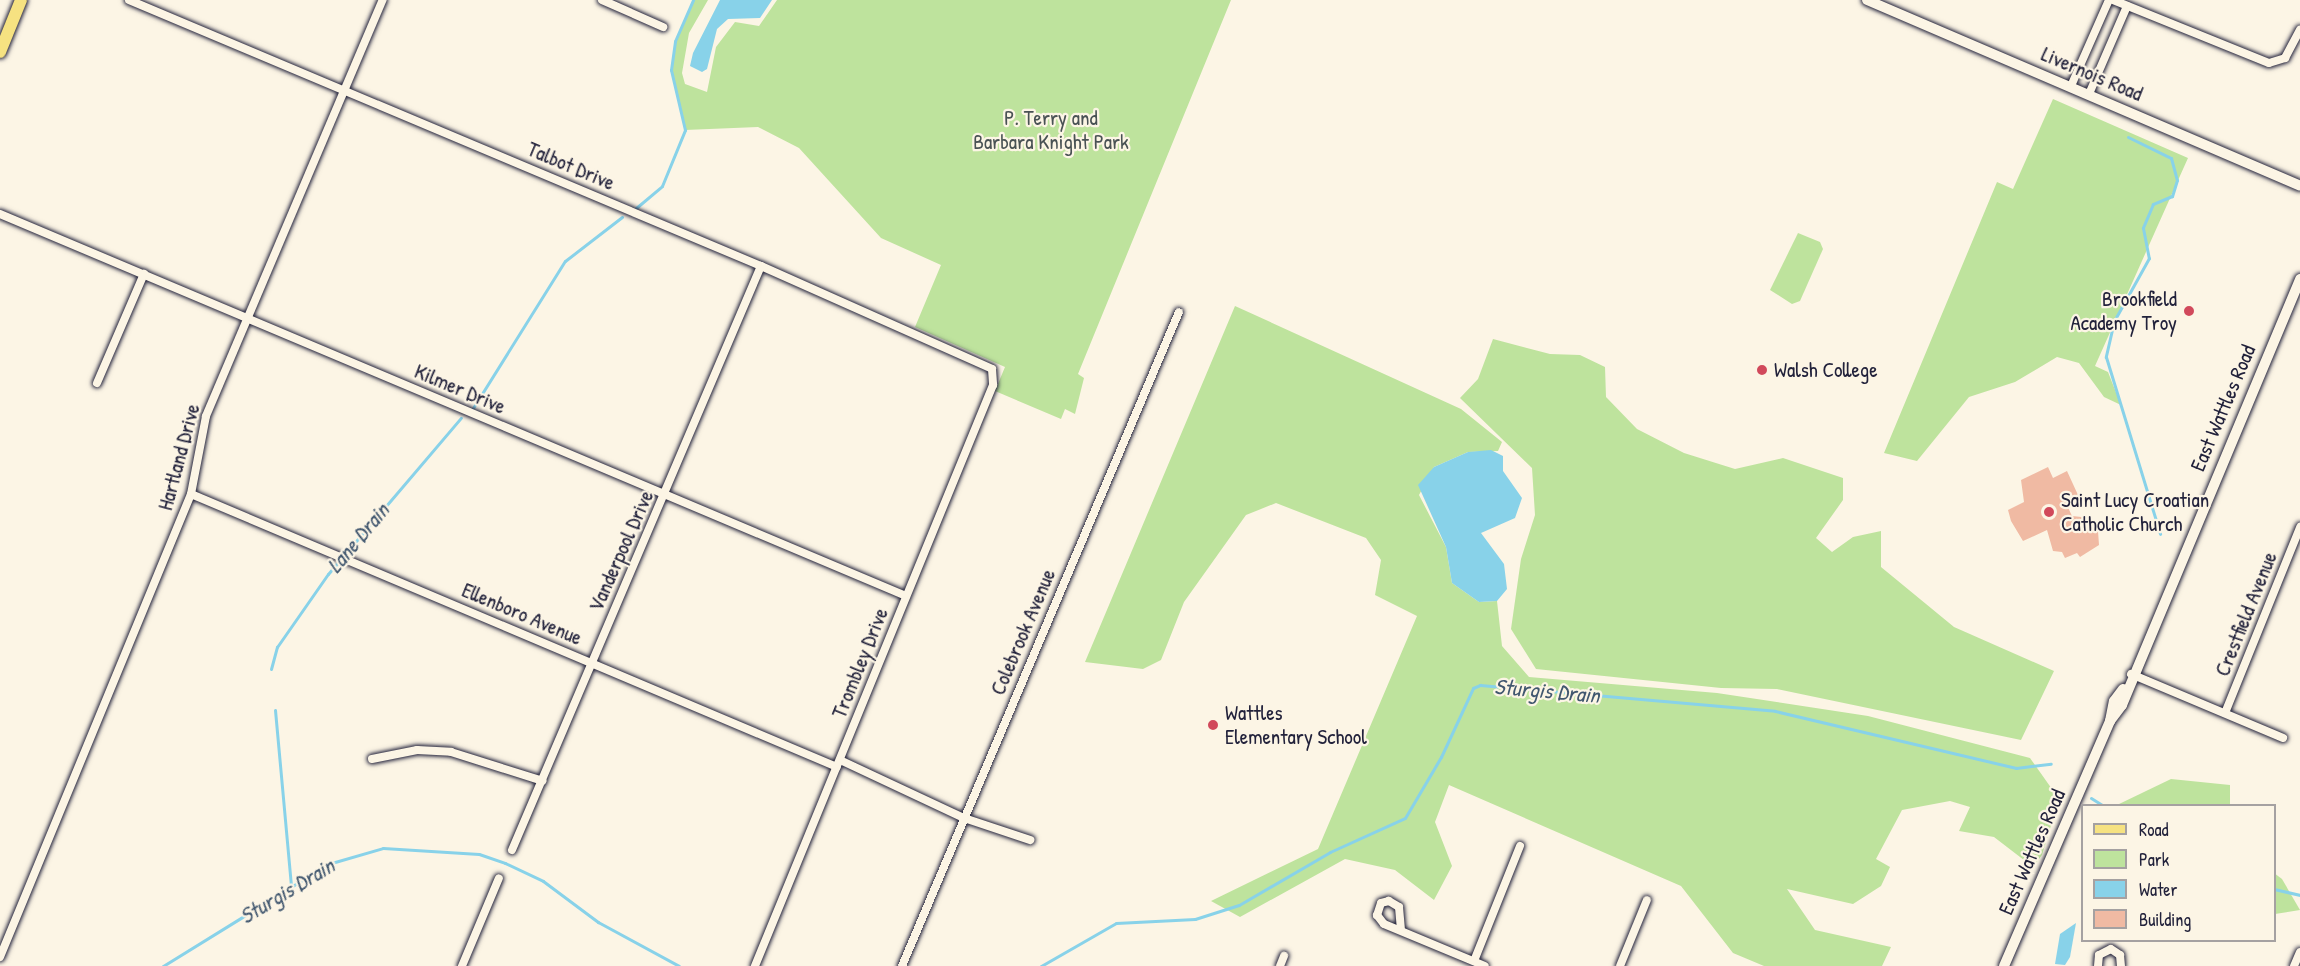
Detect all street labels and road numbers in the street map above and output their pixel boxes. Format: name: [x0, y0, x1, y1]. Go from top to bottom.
street label: Livernois Road: [2038, 41, 2146, 107]
street label: Talbot Drive: [524, 136, 618, 196]
street label: East Wattles Road: [2185, 341, 2261, 475]
street label: Kilmer Drive: [411, 359, 509, 419]
street label: Hartland Drive: [153, 401, 205, 513]
street label: Vanderpool Drive: [583, 486, 659, 616]
street label: Crestfield Avenue: [2210, 548, 2282, 680]
street label: Colebrook Avenue: [985, 565, 1061, 699]
street label: Ellenboro Avenue: [458, 577, 586, 651]
street label: Trombley Drive: [826, 604, 894, 722]
street label: East Wattles Road: [1993, 785, 2071, 919]

